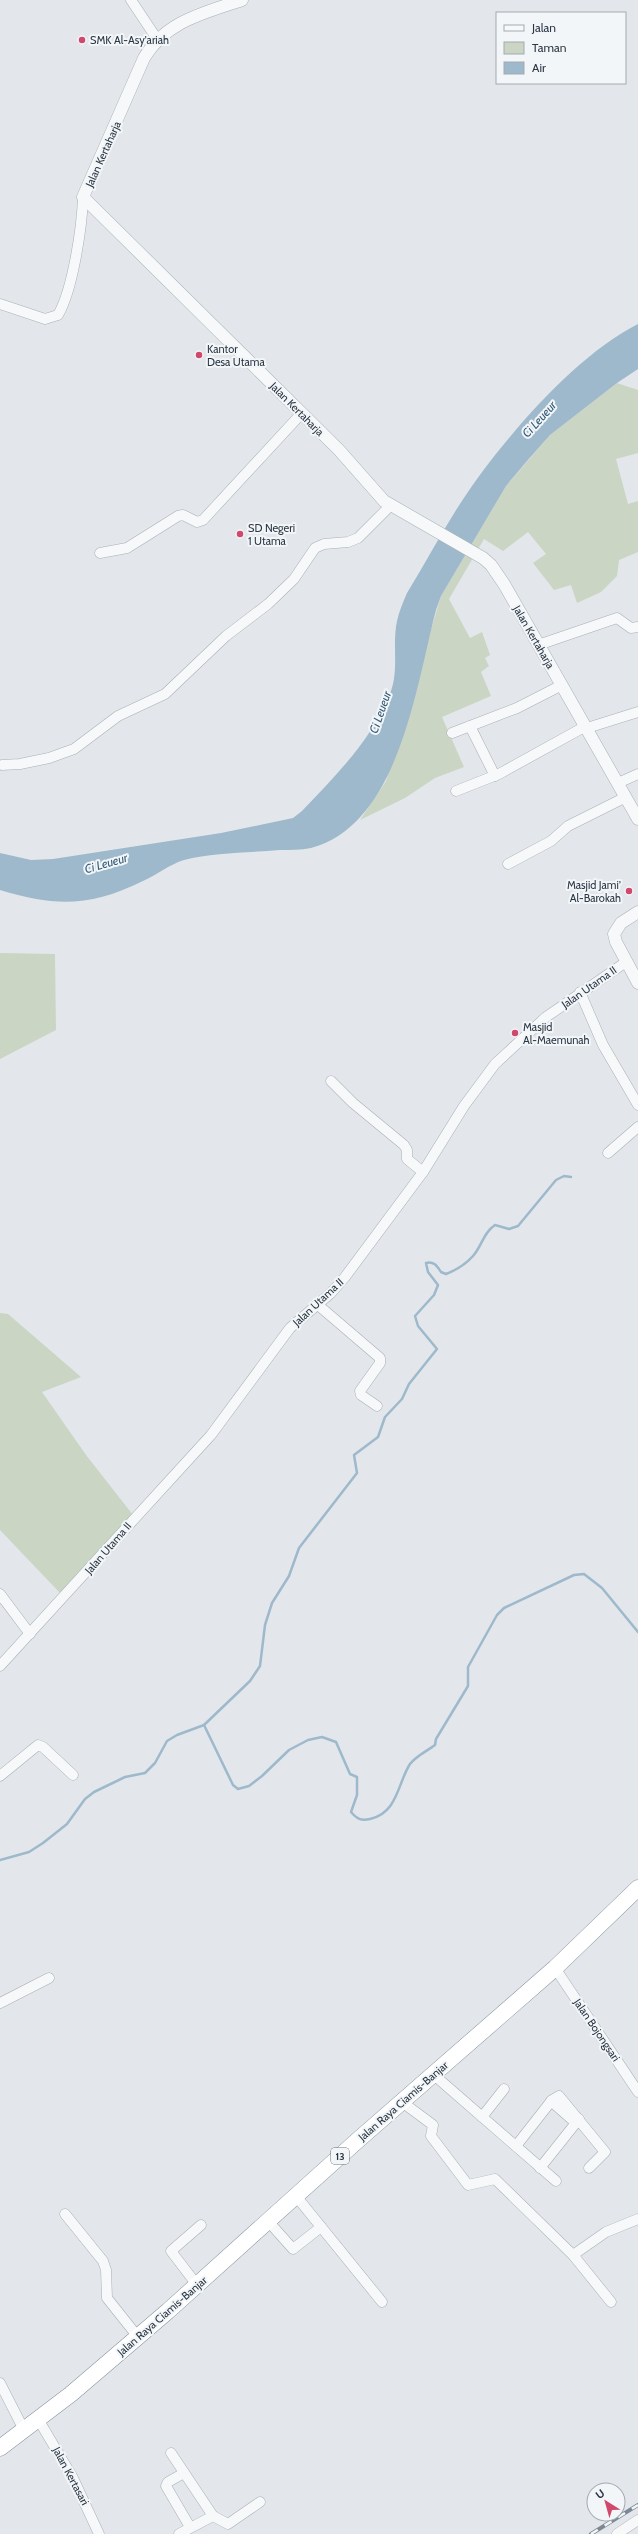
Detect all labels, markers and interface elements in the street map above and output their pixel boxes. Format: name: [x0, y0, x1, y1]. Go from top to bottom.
legend: [496, 12, 626, 84]
text: Jalan: [531, 20, 556, 35]
place label: SMK Al-Asy'ariah: [90, 33, 169, 47]
marker: SMK Al-Asy'ariah: [77, 35, 87, 45]
text: Taman: [532, 40, 567, 55]
text: Air: [532, 60, 546, 75]
street label: Jalan Kertaharja: [82, 118, 124, 190]
place label: Kantor Desa Utama: [207, 342, 265, 369]
marker: Kantor Desa Utama: [194, 350, 204, 360]
street label: Jalan Kertaharja: [266, 378, 327, 439]
water label: Ci Leueur: [519, 397, 560, 440]
place label: SD Negeri 1 Utama: [248, 521, 295, 548]
marker: SD Negeri 1 Utama: [235, 529, 245, 539]
street label: Jalan Kertaharja: [510, 602, 558, 672]
water label: Ci Leueur: [366, 688, 395, 735]
water label: Ci Leueur: [83, 849, 130, 876]
place label: Masjid Jami' Al-Barokah: [567, 878, 621, 905]
marker: Masjid Jami' Al-Barokah: [624, 886, 634, 896]
street label: Jalan Utama II: [558, 963, 619, 1012]
place label: Masjid Al-Maemunah: [523, 1020, 590, 1047]
marker: Masjid Al-Maemunah: [510, 1028, 520, 1038]
street label: Jalan Utama II: [289, 1275, 346, 1330]
street label: Jalan Utama II: [81, 1519, 134, 1578]
street label: Jalan Bojongsari: [570, 1995, 623, 2064]
street label: Jalan Raya Ciamis-Banjar: [354, 2058, 451, 2144]
road number: 13: [331, 2148, 349, 2164]
street label: Jalan Raya Ciamis-Banjar: [113, 2273, 210, 2359]
street label: Jalan Kertasari: [49, 2444, 92, 2508]
north arrow: [586, 2482, 626, 2522]
text: U: [593, 2486, 607, 2502]

